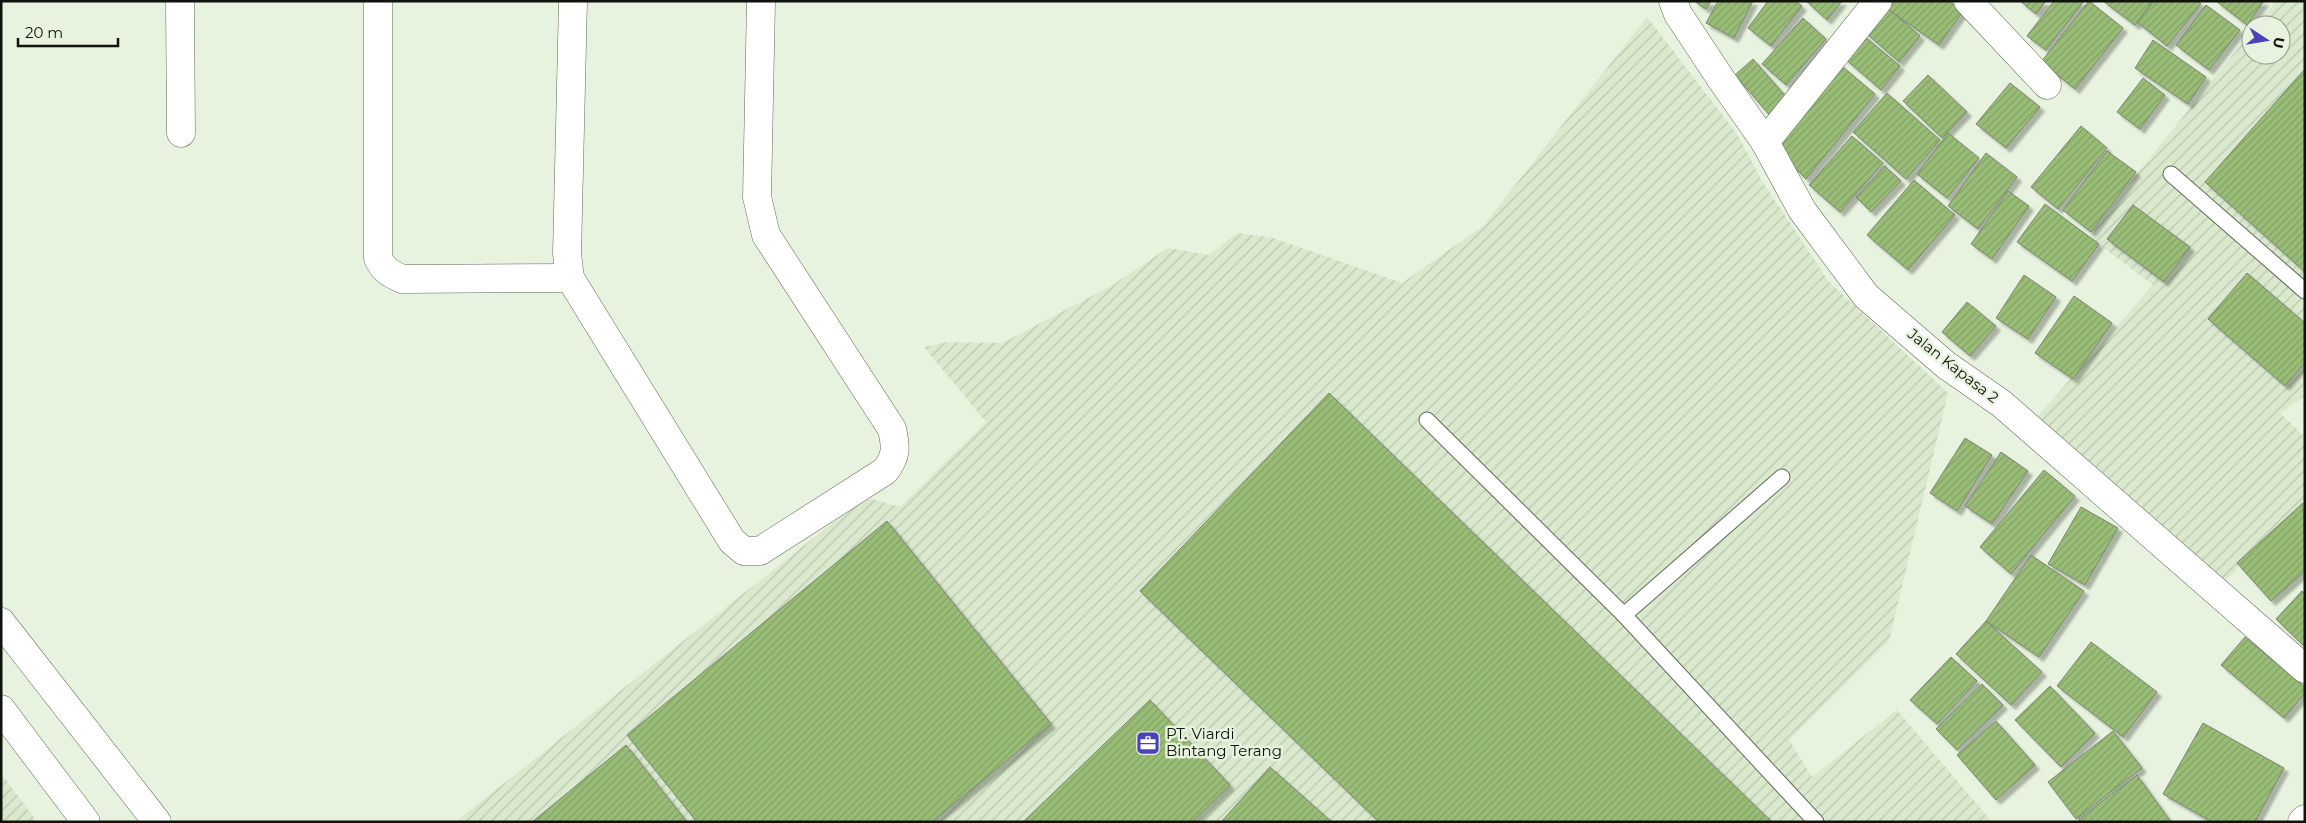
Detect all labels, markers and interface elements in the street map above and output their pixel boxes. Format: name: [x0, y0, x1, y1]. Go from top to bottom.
scale bar: [18, 15, 118, 47]
north arrow: [2241, 15, 2291, 65]
text: 20 m: [25, 23, 63, 42]
text: U: [2269, 35, 2289, 50]
street label: Jalan Kapasa 2: [1903, 324, 2003, 407]
place label: PT. Viardi Bintang Terang: [1166, 724, 1282, 760]
office icon: PT. Viardi Bintang Terang: [1135, 730, 1161, 756]

